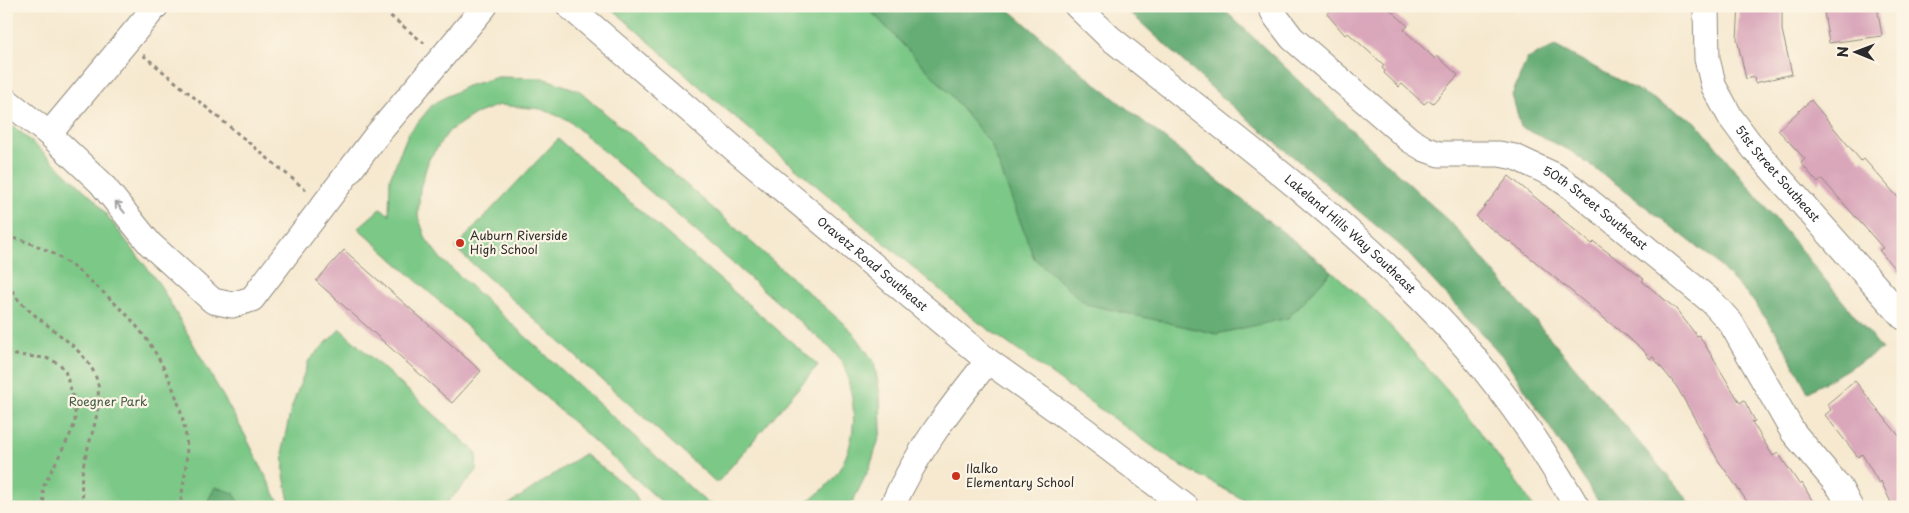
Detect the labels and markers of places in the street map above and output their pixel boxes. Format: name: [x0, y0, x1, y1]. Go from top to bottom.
place label: Auburn Riverside High School: [470, 226, 568, 258]
marker: Auburn Riverside High School: [454, 237, 466, 249]
place label: Ilalko Elementary School: [966, 459, 1074, 491]
marker: Ilalko Elementary School: [950, 470, 962, 482]

